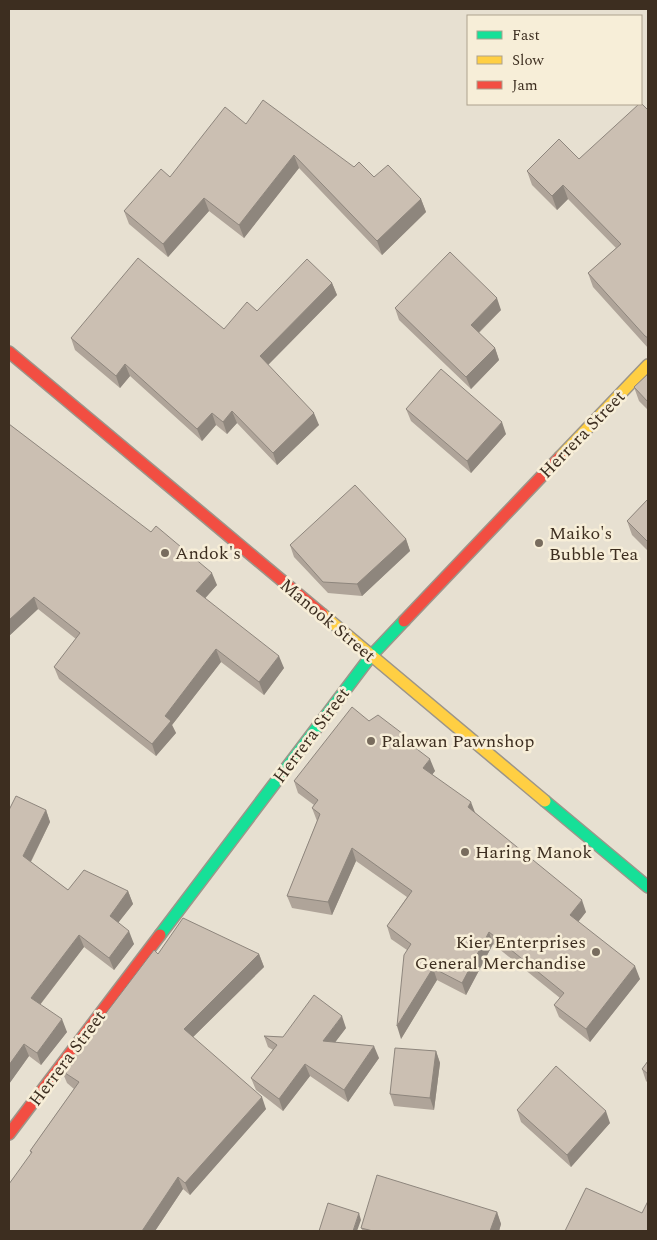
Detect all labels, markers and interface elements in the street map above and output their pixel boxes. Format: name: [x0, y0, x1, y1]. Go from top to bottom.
legend: [467, 15, 642, 105]
text: Fast: [512, 24, 540, 47]
text: Slow: [512, 49, 544, 72]
text: Jam: [512, 74, 538, 97]
street label: Herrera Street: [533, 384, 632, 485]
place label: Maiko's Bubble Tea: [549, 520, 639, 568]
marker: Maiko's Bubble Tea: [533, 537, 545, 549]
place label: Andok's: [175, 540, 241, 567]
marker: Andok's: [159, 547, 171, 559]
street label: Manook Street: [274, 572, 381, 669]
street label: Herrera Street: [266, 682, 357, 789]
place label: Palawan Pawnshop: [381, 728, 534, 755]
marker: Palawan Pawnshop: [365, 735, 377, 747]
place label: Haring Manok: [475, 839, 592, 866]
marker: Haring Manok: [459, 846, 471, 858]
place label: Kier Enterprises General Merchandise: [415, 929, 586, 977]
marker: Kier Enterprises General Merchandise: [590, 946, 602, 958]
street label: Herrera Street: [22, 1005, 113, 1112]

